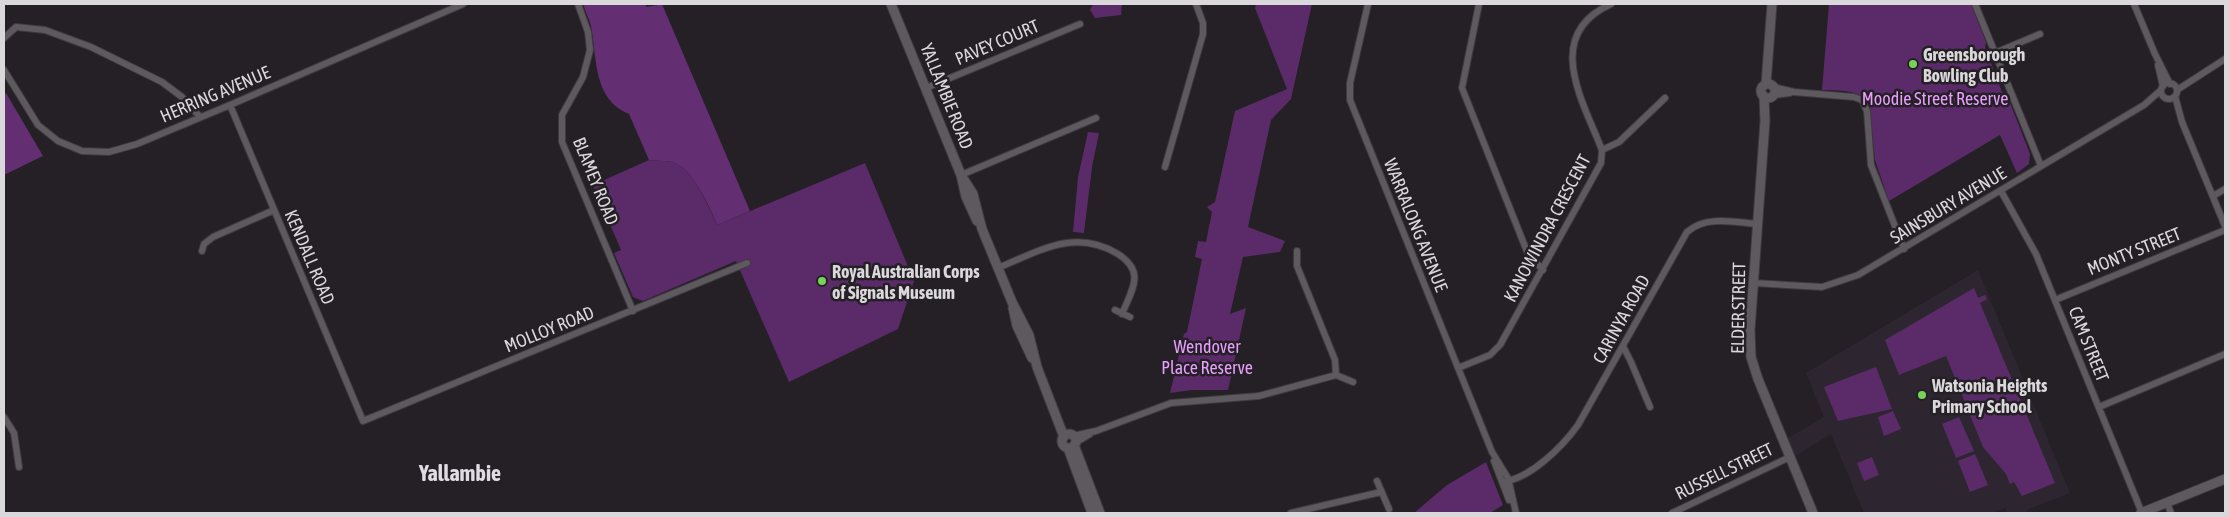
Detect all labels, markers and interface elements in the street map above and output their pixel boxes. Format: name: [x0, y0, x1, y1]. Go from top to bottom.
street label: PAVEY COURT: [952, 15, 1042, 69]
street label: YALLAMBIE ROAD: [916, 40, 978, 152]
place label: Greensborough Bowling Club: [1923, 44, 2025, 86]
marker: Greensborough Bowling Club: [1907, 58, 1919, 70]
street label: HERRING AVENUE: [157, 61, 273, 127]
park label: Moodie Street Reserve: [1862, 88, 2008, 109]
street label: BLAMEY ROAD: [569, 134, 623, 228]
street label: KANOWINDRA CRESCENT: [1499, 151, 1595, 305]
street label: WARRALONG AVENUE: [1380, 155, 1452, 295]
street label: SAINSBURY AVENUE: [1886, 162, 2010, 248]
street label: KENDALL ROAD: [281, 207, 339, 307]
street label: MONTY STREET: [2084, 223, 2184, 279]
place label: Royal Australian Corps of Signals Museum: [832, 261, 980, 303]
street label: ELDER STREET: [1727, 262, 1749, 354]
street label: CARINYA ROAD: [1588, 271, 1654, 367]
marker: Royal Australian Corps of Signals Museum: [816, 275, 828, 287]
street label: MOLLOY ROAD: [501, 302, 597, 356]
street label: CAM STREET: [2064, 303, 2114, 385]
park label: Wendover Place Reserve: [1161, 336, 1253, 378]
place label: Watsonia Heights Primary School: [1931, 375, 2048, 417]
marker: Watsonia Heights Primary School: [1916, 389, 1928, 401]
street label: RUSSELL STREET: [1672, 438, 1777, 504]
district label: Yallambie: [418, 460, 501, 486]

